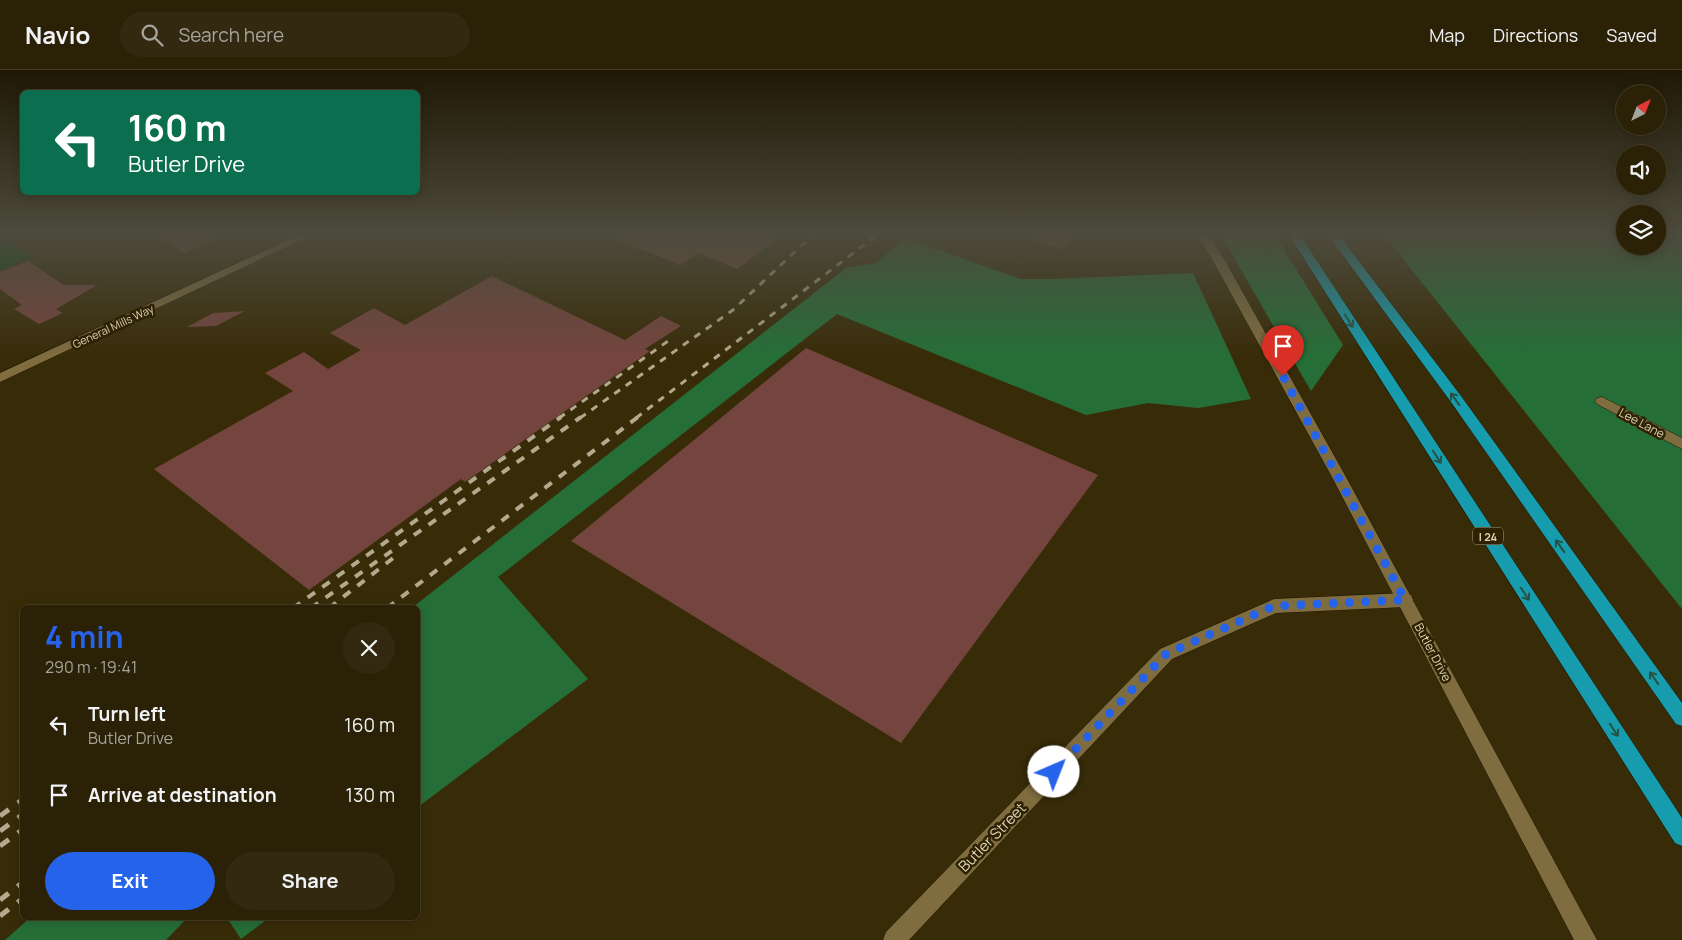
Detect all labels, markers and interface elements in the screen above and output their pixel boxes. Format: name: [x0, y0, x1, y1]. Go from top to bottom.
search box: [120, 12, 470, 57]
text: Navio: [25, 18, 90, 51]
icon: search: [138, 21, 166, 49]
text: Search here: [178, 22, 284, 48]
text: Map: [1429, 23, 1465, 47]
text: Directions: [1493, 23, 1578, 47]
text: Saved: [1606, 23, 1657, 47]
north arrow: [1616, 85, 1666, 135]
map controls: [1616, 85, 1666, 255]
text: 160 m: [128, 104, 227, 152]
icon: left: [45, 110, 110, 175]
button: sound: [1616, 145, 1666, 195]
text: Butler Drive: [128, 149, 245, 179]
button: layers: [1616, 205, 1666, 255]
street label: General Mills Way: [70, 301, 156, 351]
one-way arrow: [1344, 313, 1354, 327]
pin: [1262, 325, 1304, 376]
icon: arrive: [1269, 332, 1297, 360]
one-way arrow: [1450, 392, 1460, 406]
street label: Lee Lane: [1616, 404, 1668, 442]
one-way arrow: [1432, 450, 1442, 464]
road number: I 24: [1473, 528, 1503, 544]
one-way arrow: [1554, 539, 1565, 553]
one-way arrow: [1520, 586, 1530, 600]
text: 4 min: [45, 616, 123, 657]
street label: Butler Drive: [1410, 620, 1456, 684]
button: close: [343, 622, 395, 674]
text: 290 m · 19:41: [45, 656, 137, 678]
one-way arrow: [1649, 671, 1659, 685]
text: Turn left: [88, 701, 166, 727]
icon: left: [45, 711, 73, 739]
text: 160 m: [344, 712, 395, 738]
one-way arrow: [1608, 723, 1619, 737]
text: Butler Drive: [88, 727, 173, 749]
position arrow: [1027, 745, 1079, 797]
icon: arrive: [45, 781, 73, 809]
text: Arrive at destination: [88, 782, 277, 808]
text: 130 m: [346, 782, 395, 808]
street label: Butler Street: [954, 798, 1030, 876]
button: Exit: [45, 852, 215, 910]
button: Share: [225, 852, 395, 910]

